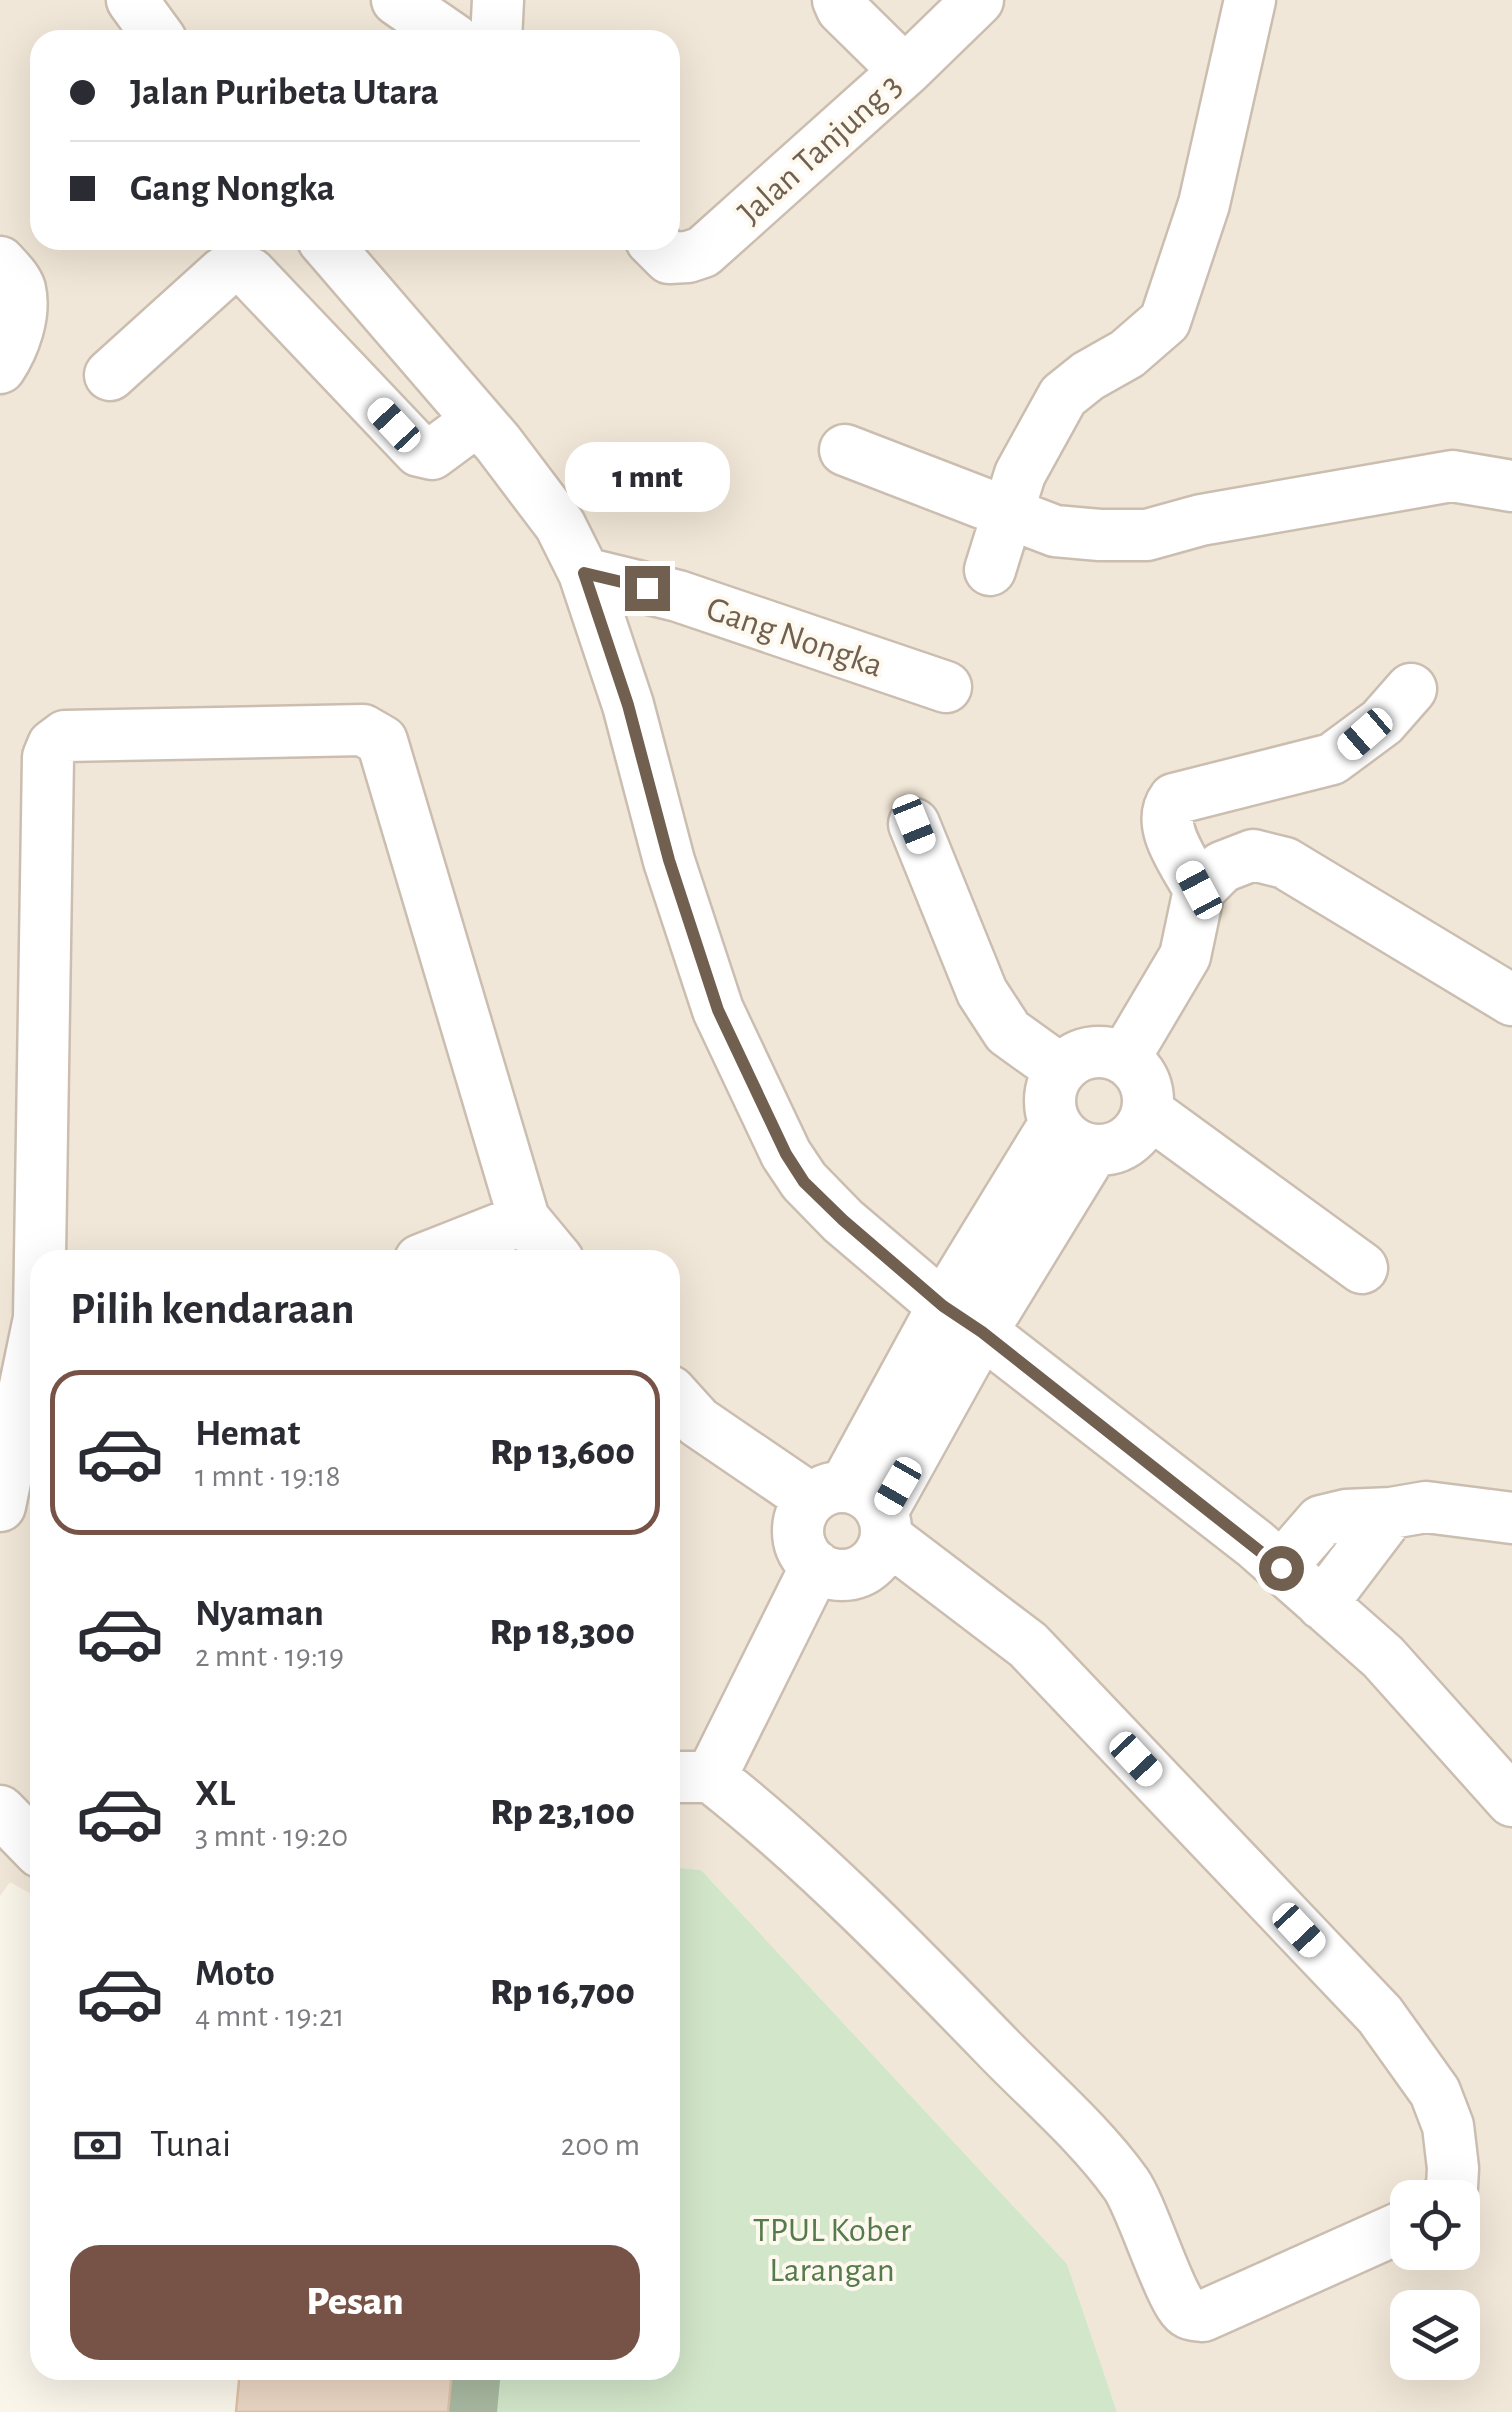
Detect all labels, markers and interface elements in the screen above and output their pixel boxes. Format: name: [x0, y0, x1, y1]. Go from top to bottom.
street label: Jalan Tanjung 3: [732, 67, 908, 231]
text: Jalan Puribeta Utara: [130, 74, 439, 112]
text: Gang Nongka: [130, 170, 335, 208]
car: [363, 393, 425, 457]
callout: 1 mnt: [564, 443, 730, 513]
text: 1 mnt: [612, 461, 683, 493]
route end: [625, 566, 670, 611]
street label: Gang Nongka: [702, 591, 887, 684]
car: [1333, 703, 1397, 765]
car: [889, 791, 939, 857]
car: [1172, 856, 1226, 924]
text: Pilih kendaraan: [70, 1287, 355, 1332]
icon: car: [75, 1408, 165, 1498]
text: Hemat: [195, 1415, 300, 1453]
text: Rp 13,600: [490, 1434, 635, 1472]
car: [870, 1453, 926, 1519]
text: 1 mnt · 19:18: [195, 1460, 341, 1492]
route start: [1259, 1546, 1304, 1591]
icon: car: [75, 1588, 165, 1678]
text: Nyaman: [195, 1595, 324, 1633]
text: Rp 18,300: [489, 1614, 635, 1652]
text: 2 mnt · 19:19: [195, 1640, 344, 1672]
car: [1105, 1727, 1167, 1791]
icon: car: [75, 1768, 165, 1858]
text: XL: [195, 1775, 235, 1813]
text: Rp 23,100: [490, 1794, 635, 1832]
text: 3 mnt · 19:20: [195, 1820, 348, 1852]
car: [1268, 1898, 1330, 1962]
icon: car: [75, 1948, 165, 2038]
text: Moto: [195, 1955, 275, 1993]
text: Rp 16,700: [490, 1974, 635, 2012]
text: 4 mnt · 19:21: [195, 2000, 345, 2032]
icon: cash: [70, 2118, 125, 2173]
text: Tunai: [150, 2126, 231, 2164]
text: 200 m: [561, 2129, 640, 2161]
map controls: [1390, 2180, 1480, 2380]
button: locate: [1390, 2180, 1480, 2270]
park label: TPUL Kober Larangan: [753, 2213, 912, 2288]
button: Pesan: [70, 2245, 640, 2360]
button: layers: [1390, 2290, 1480, 2380]

